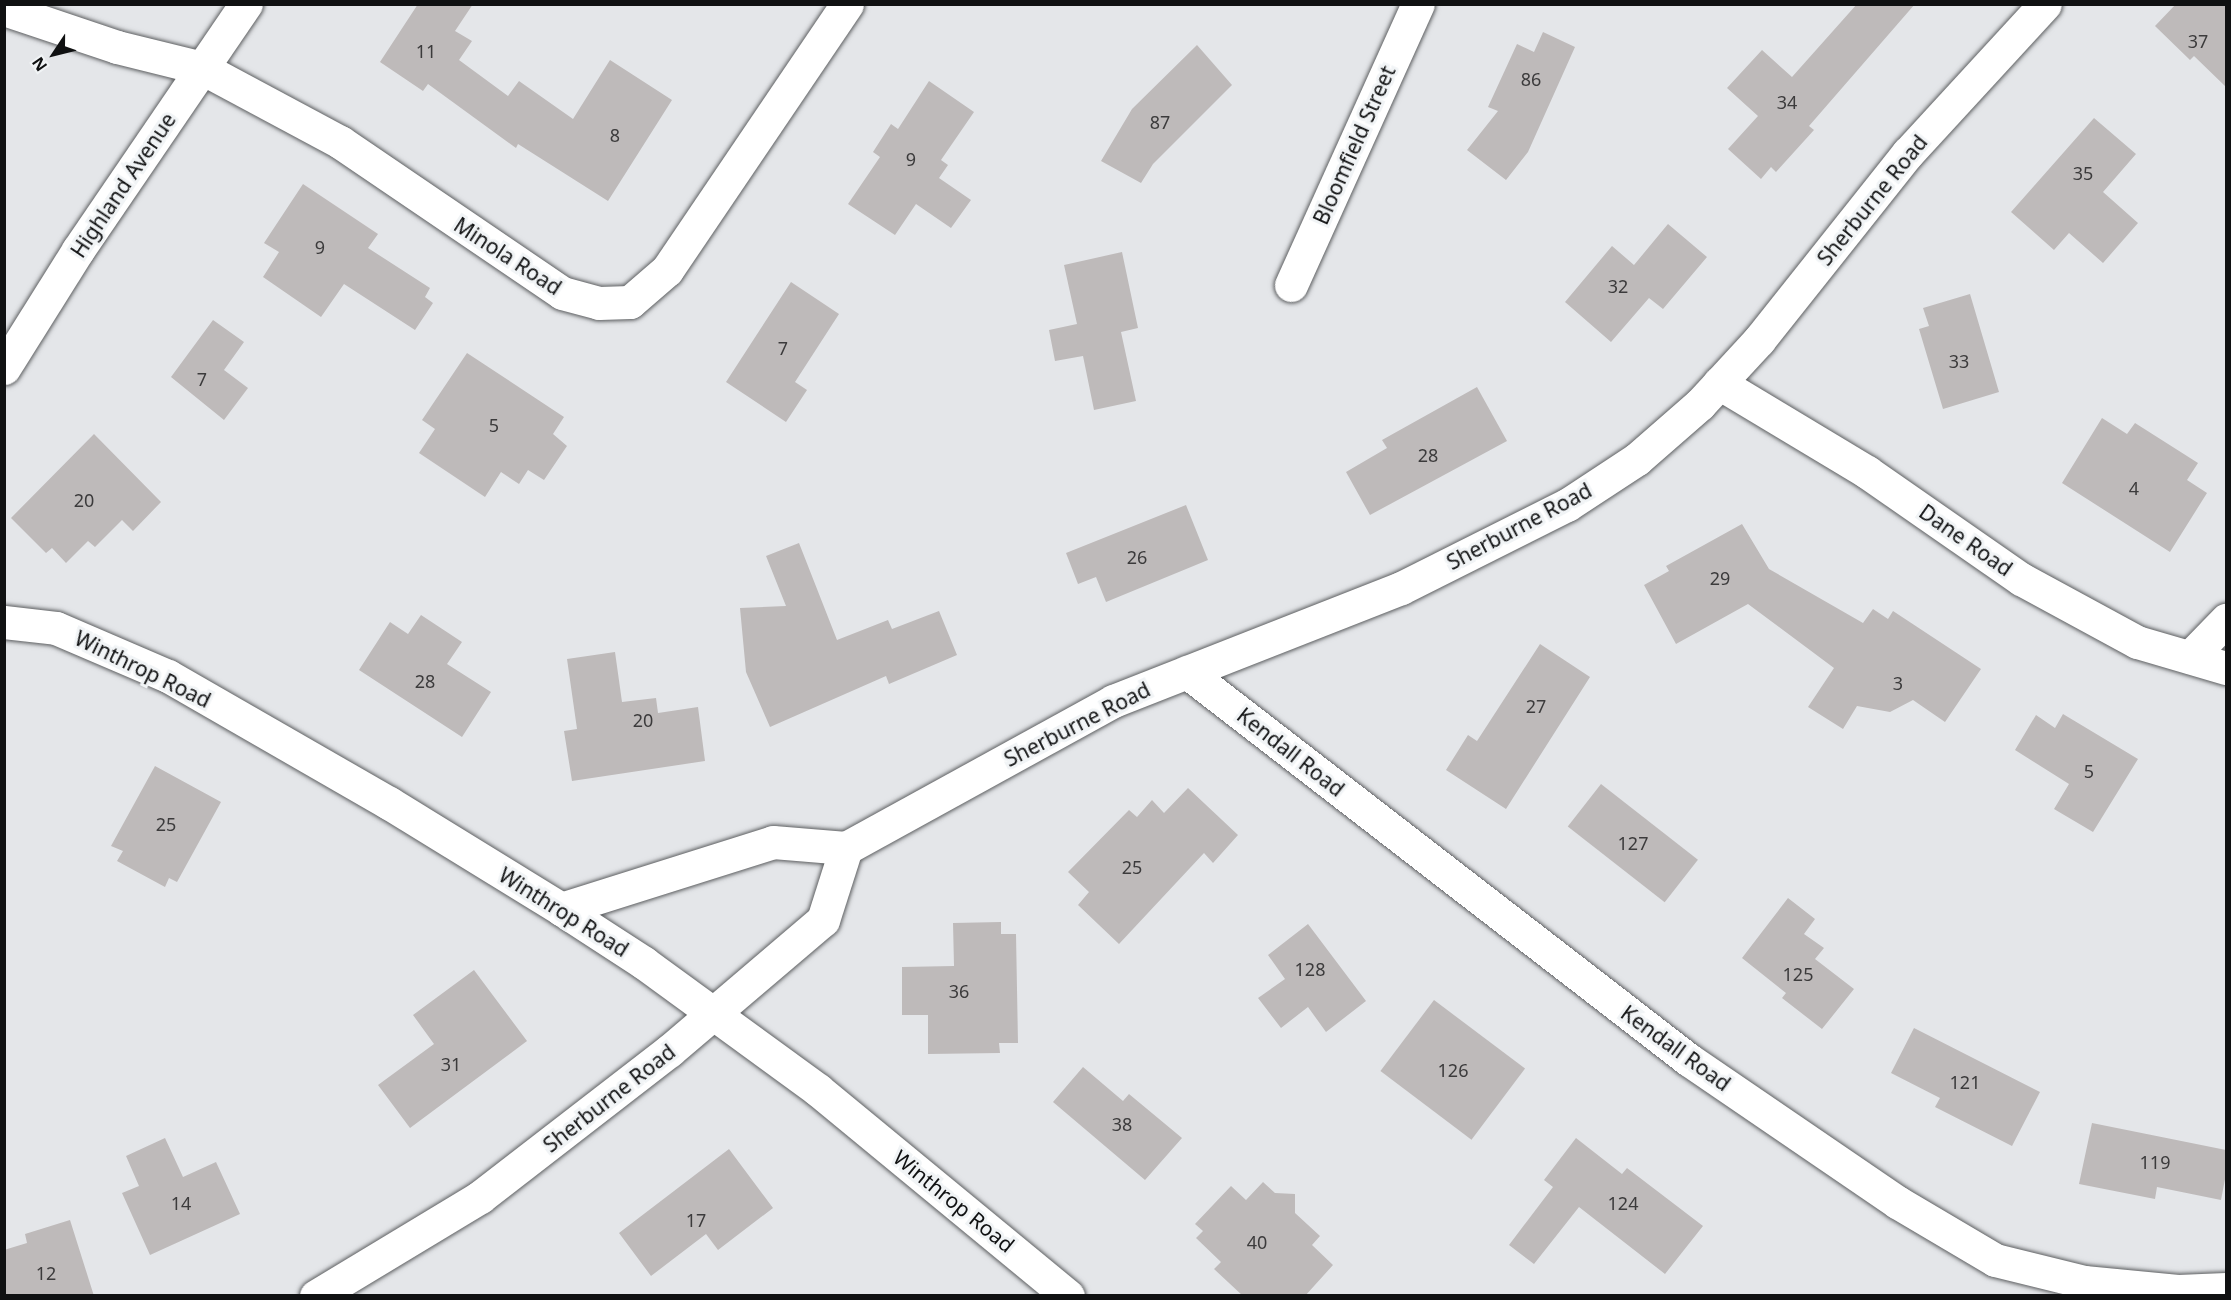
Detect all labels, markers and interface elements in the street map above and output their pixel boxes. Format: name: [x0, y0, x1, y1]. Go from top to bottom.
north arrow: [24, 24, 84, 84]
house number: 37: [2188, 30, 2208, 52]
house number: 11: [416, 40, 436, 62]
text: N: [27, 53, 52, 76]
street label: Bloomfield Street: [1308, 62, 1400, 228]
house number: 86: [1521, 68, 1541, 90]
house number: 34: [1777, 91, 1797, 113]
street label: Highland Avenue: [65, 108, 181, 262]
house number: 87: [1150, 111, 1170, 133]
house number: 8: [610, 124, 620, 146]
street label: Sherburne Road: [1812, 130, 1932, 270]
house number: 9: [906, 148, 916, 170]
house number: 35: [2073, 162, 2093, 184]
street label: Minola Road: [449, 212, 567, 300]
house number: 9: [315, 236, 325, 258]
house number: 32: [1608, 275, 1628, 297]
house number: 7: [778, 337, 788, 359]
house number: 33: [1949, 350, 1969, 372]
house number: 7: [197, 368, 207, 390]
house number: 5: [489, 414, 499, 436]
house number: 28: [1418, 444, 1438, 466]
street label: Sherburne Road: [1442, 477, 1596, 575]
house number: 4: [2129, 477, 2139, 499]
house number: 20: [74, 489, 94, 511]
street label: Dane Road: [1915, 499, 2017, 581]
house number: 26: [1127, 546, 1147, 568]
house number: 29: [1710, 567, 1730, 589]
street label: Winthrop Road: [71, 625, 215, 713]
house number: 28: [415, 670, 435, 692]
house number: 3: [1893, 672, 1903, 694]
street label: Sherburne Road: [1000, 676, 1154, 772]
house number: 27: [1526, 695, 1546, 717]
street label: Kendall Road: [1232, 702, 1350, 802]
house number: 20: [633, 709, 653, 731]
house number: 5: [2084, 760, 2094, 782]
house number: 25: [156, 813, 176, 835]
house number: 127: [1618, 832, 1648, 854]
house number: 25: [1122, 856, 1142, 878]
street label: Winthrop Road: [494, 862, 634, 962]
house number: 128: [1295, 958, 1325, 980]
house number: 125: [1783, 963, 1813, 985]
house number: 36: [949, 980, 969, 1002]
street label: Kendall Road: [1616, 1000, 1736, 1096]
street label: Sherburne Road: [538, 1039, 680, 1157]
house number: 31: [441, 1053, 461, 1075]
house number: 126: [1438, 1059, 1468, 1081]
house number: 121: [1950, 1071, 1980, 1093]
house number: 38: [1112, 1113, 1132, 1135]
street label: Winthrop Road: [888, 1145, 1020, 1257]
house number: 119: [2140, 1151, 2170, 1173]
house number: 14: [171, 1192, 191, 1214]
house number: 124: [1608, 1192, 1638, 1214]
house number: 17: [686, 1209, 706, 1231]
house number: 40: [1247, 1231, 1267, 1253]
house number: 12: [36, 1262, 56, 1284]

